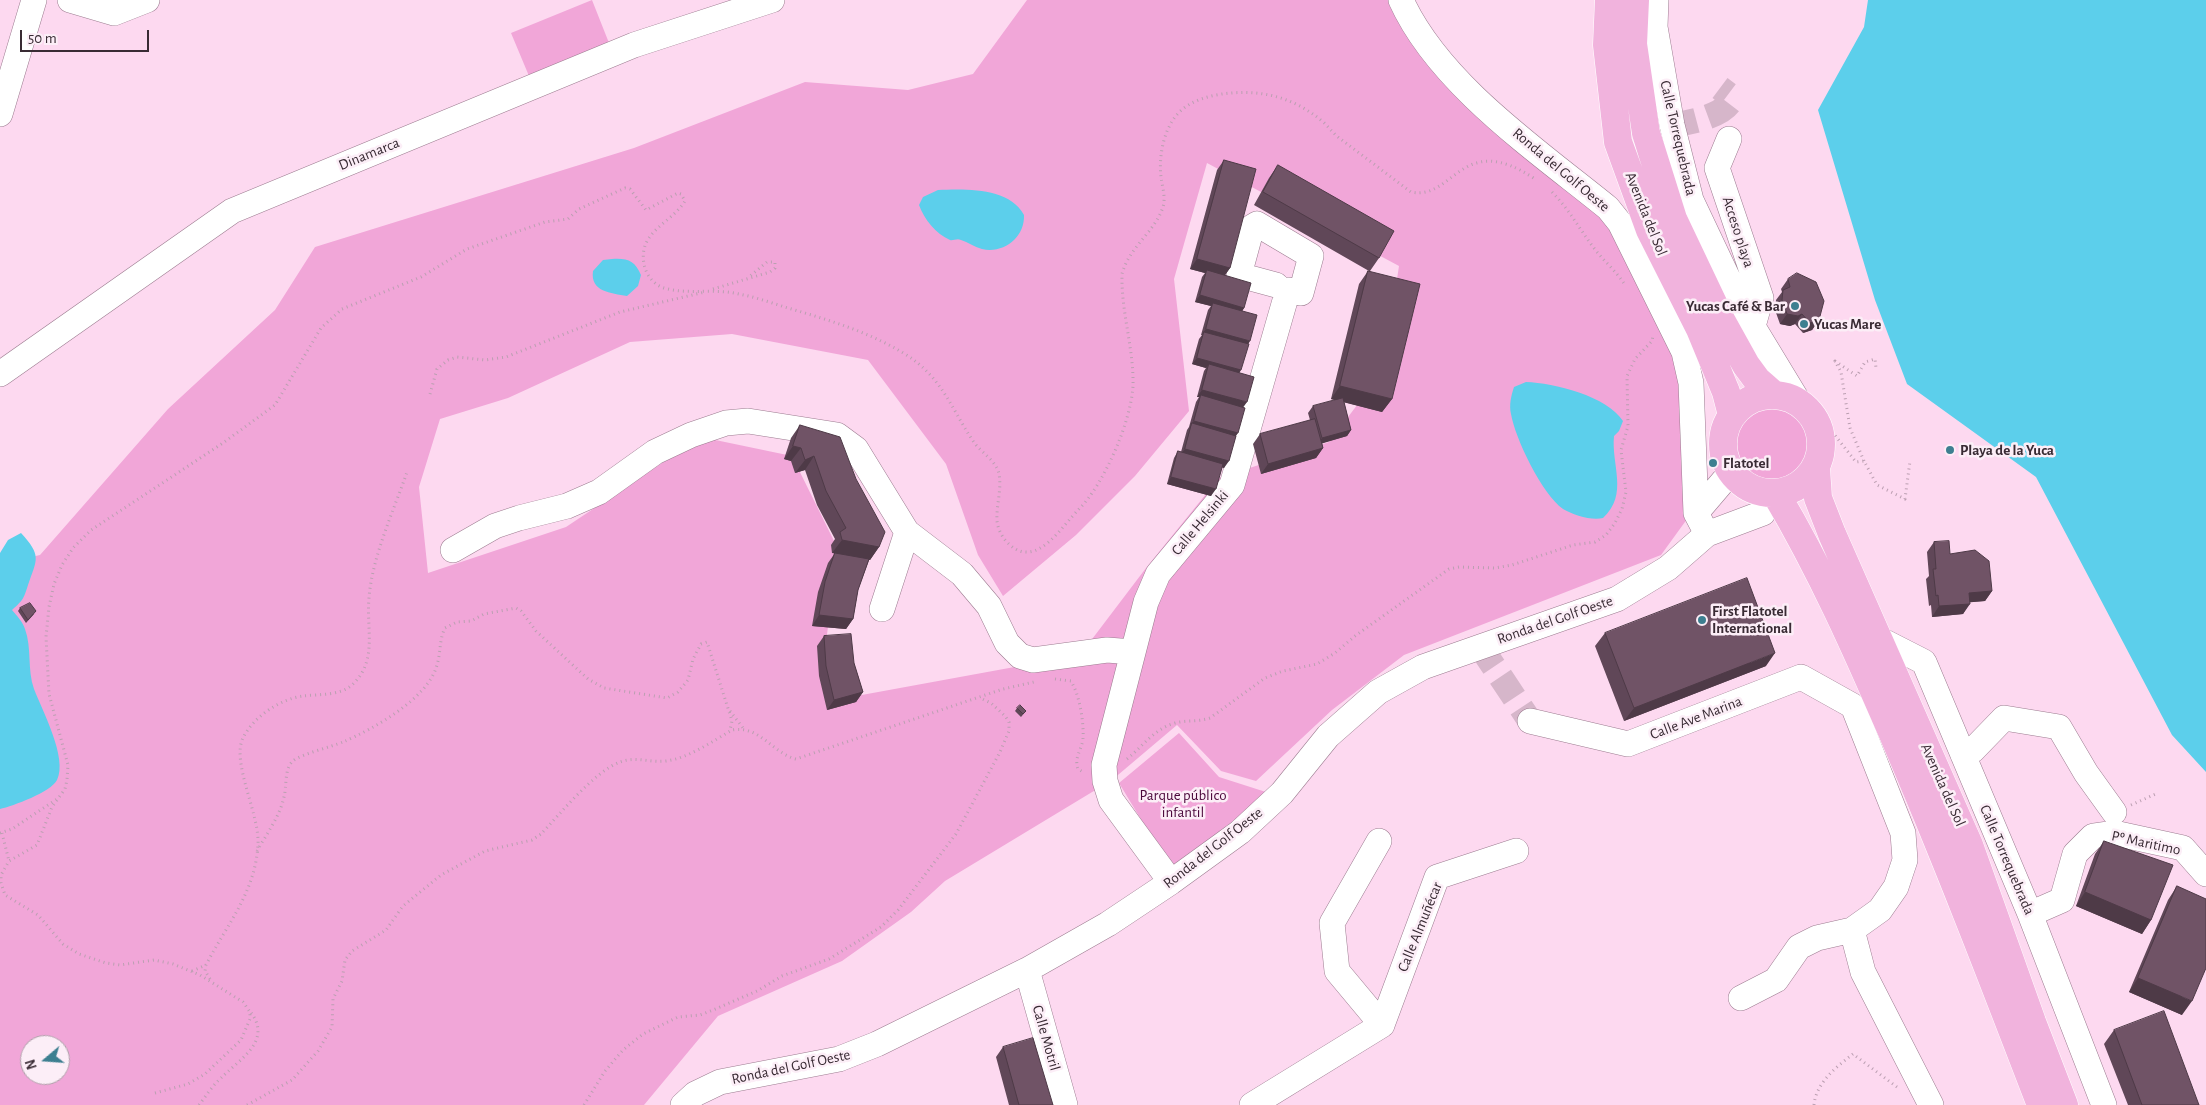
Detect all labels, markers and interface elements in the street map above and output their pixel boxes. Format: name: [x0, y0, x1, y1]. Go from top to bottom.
scale bar: [22, 20, 151, 52]
text: 50 m: [28, 31, 57, 46]
street label: Calle Torrequebrada: [1656, 79, 1700, 197]
street label: Ronda del Golf Oeste: [1509, 124, 1613, 216]
street label: Dinamarca: [336, 134, 402, 174]
street label: Avenida del Sol: [1621, 170, 1671, 258]
street label: Acceso playa: [1718, 194, 1758, 270]
place label: Yucas Café & Bar: [1686, 297, 1785, 315]
marker: Yucas Café & Bar: [1789, 300, 1801, 312]
place label: Yucas Mare: [1814, 315, 1881, 333]
marker: Yucas Mare: [1798, 318, 1810, 330]
place label: Playa de la Yuca: [1960, 441, 2054, 459]
marker: Playa de la Yuca: [1944, 444, 1956, 456]
place label: Flatotel: [1723, 454, 1769, 472]
marker: Flatotel: [1707, 457, 1719, 469]
street label: Calle Helsinki: [1168, 487, 1232, 559]
street label: Ronda del Golf Oeste: [1495, 592, 1615, 648]
place label: First Flatotel International: [1712, 602, 1792, 637]
marker: First Flatotel International: [1696, 614, 1708, 626]
street label: Calle Ave Marina: [1647, 692, 1745, 744]
street label: Avenida del Sol: [1917, 741, 1969, 829]
park label: Parque público infantil: [1139, 786, 1227, 821]
street label: Calle Torrequebrada: [1976, 802, 2038, 918]
street label: Ronda del Golf Oeste: [1160, 804, 1266, 892]
street label: Pº Maritimo: [2110, 827, 2182, 859]
street label: Calle Almuñécar: [1394, 879, 1446, 975]
street label: Calle Motril: [1028, 1003, 1064, 1073]
north arrow: [20, 1035, 70, 1085]
street label: Ronda del Golf Oeste: [730, 1046, 852, 1088]
text: N: [24, 1058, 40, 1071]

